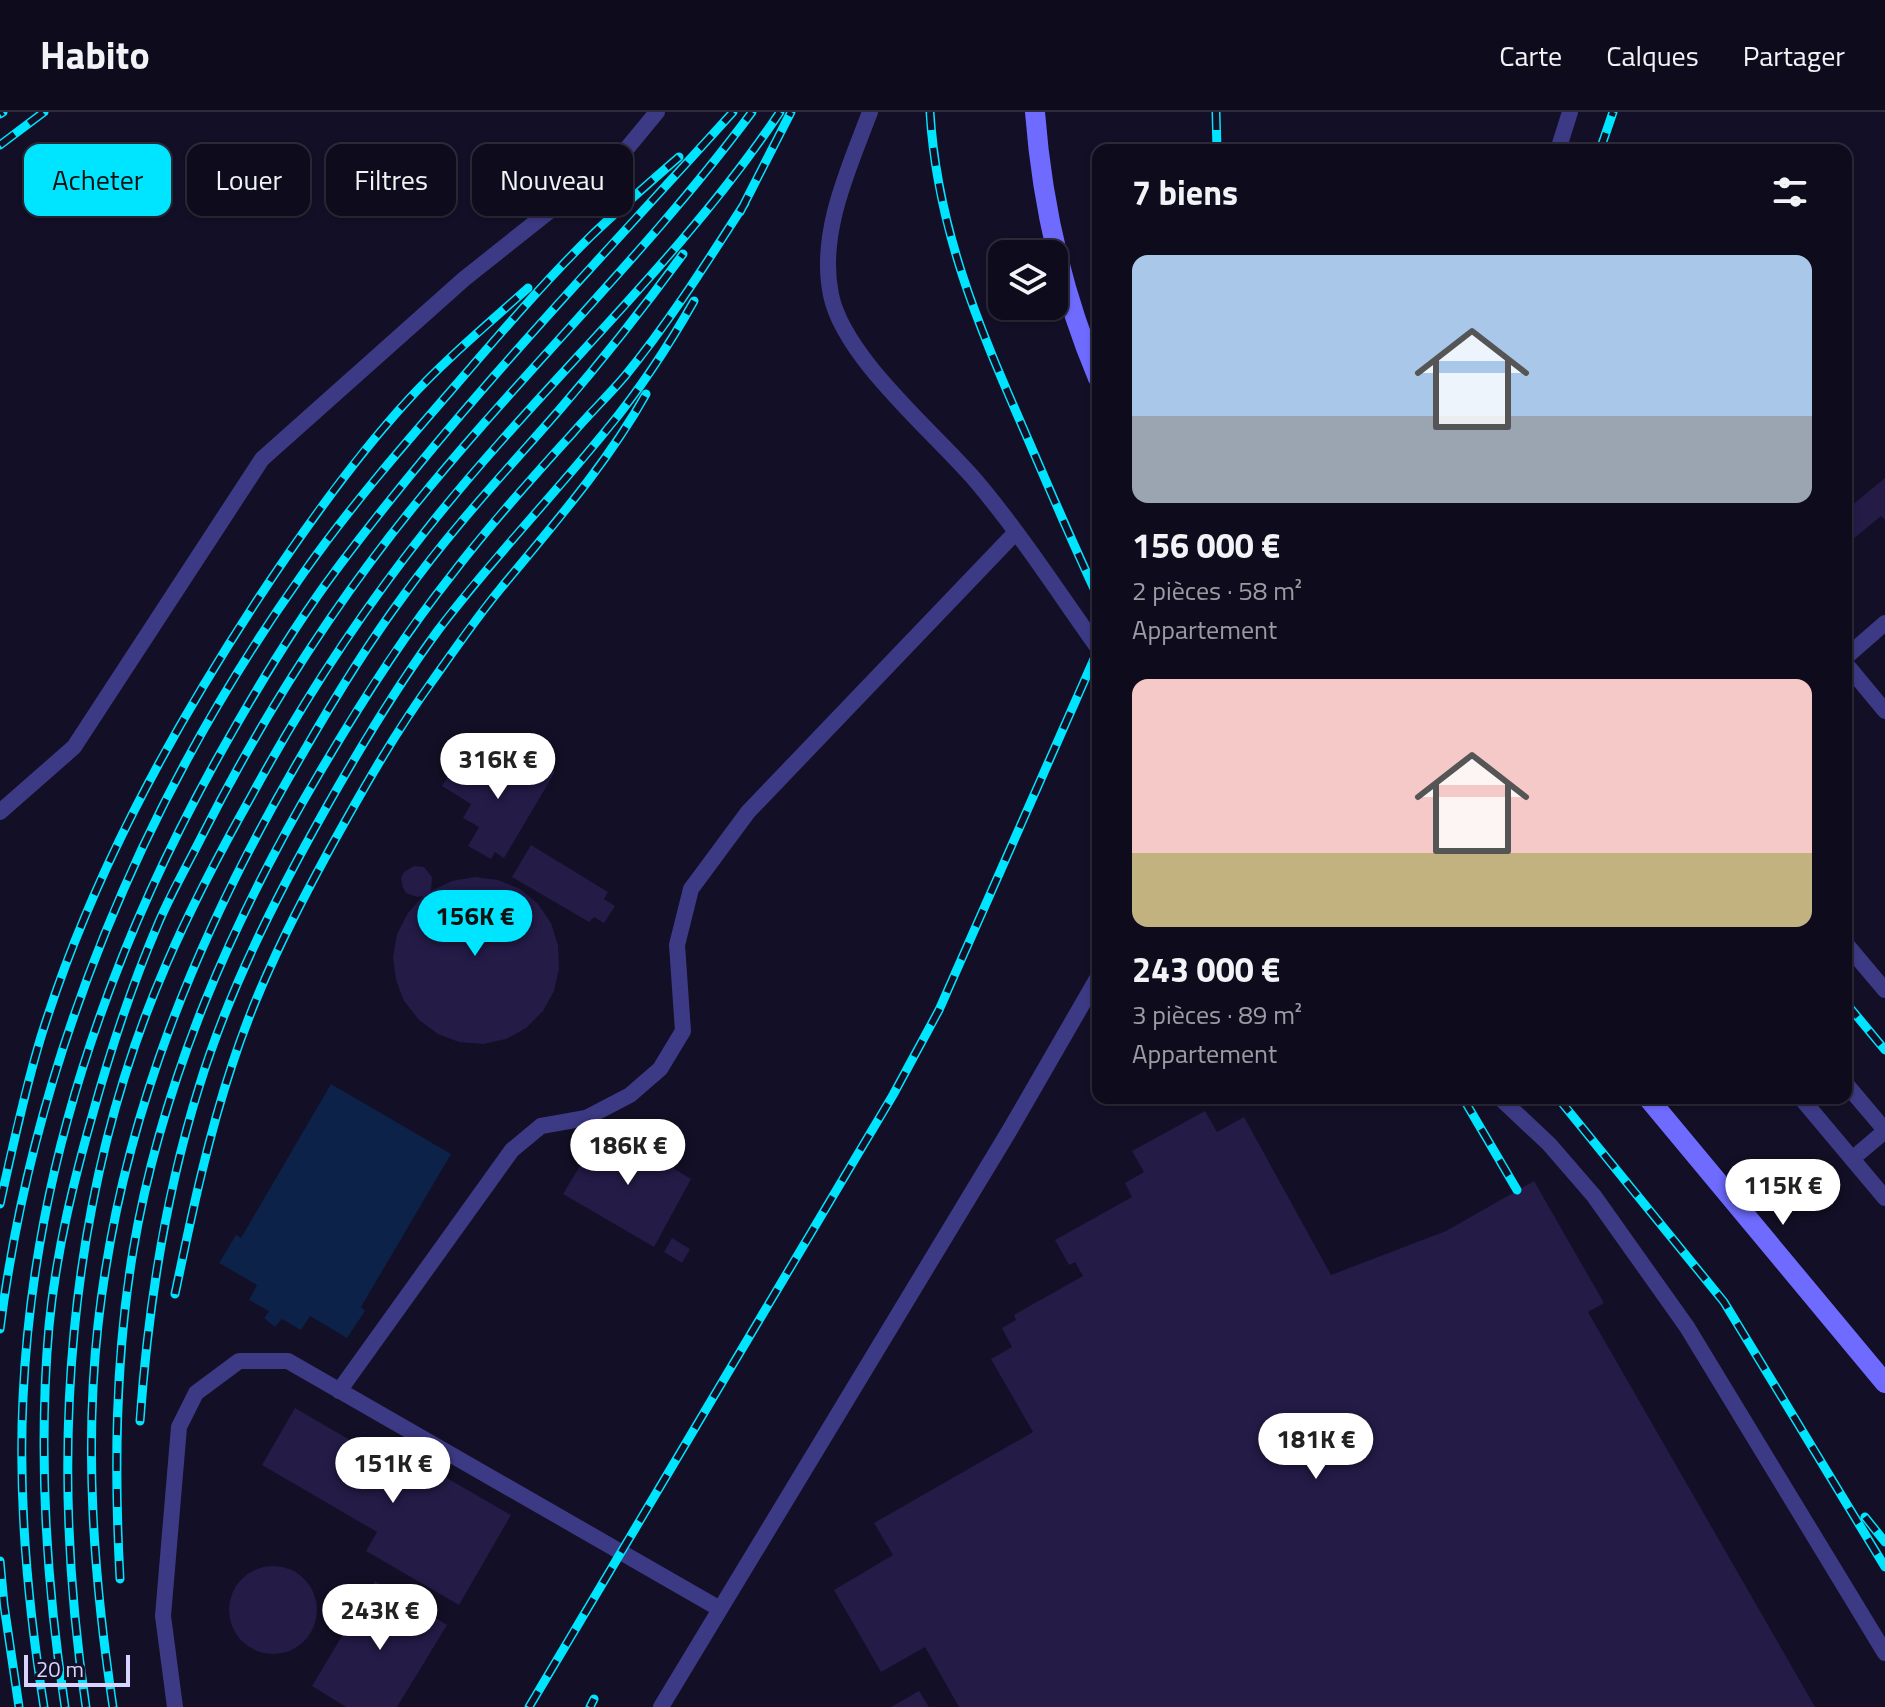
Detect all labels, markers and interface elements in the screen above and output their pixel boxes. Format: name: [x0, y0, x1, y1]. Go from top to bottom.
text: Habito: [40, 26, 150, 84]
text: Carte: [1499, 34, 1562, 77]
text: Calques: [1606, 34, 1699, 77]
text: Partager: [1743, 34, 1845, 77]
chip: Acheter: [24, 144, 171, 216]
chip: Louer: [187, 144, 310, 216]
chip: Filtres: [326, 144, 456, 216]
chip: Nouveau: [472, 144, 633, 216]
text: 7 biens: [1132, 166, 1238, 218]
icon: filters: [1768, 170, 1812, 214]
map controls: [988, 240, 1068, 320]
button: layers: [988, 240, 1068, 320]
icon: home: [1400, 307, 1544, 451]
text: 156 000 €: [1132, 519, 1280, 571]
text: 2 pièces · 58 m²: [1132, 571, 1302, 610]
text: Appartement: [1132, 610, 1277, 649]
icon: home: [1400, 731, 1544, 875]
pin: 316K €: [433, 733, 563, 801]
text: 316K €: [458, 739, 538, 778]
pin: 156K €: [410, 890, 540, 958]
text: 156K €: [435, 896, 515, 935]
text: 243 000 €: [1132, 943, 1280, 995]
text: 3 pièces · 89 m²: [1132, 995, 1302, 1034]
text: Appartement: [1132, 1034, 1277, 1073]
pin: 186K €: [563, 1119, 693, 1187]
text: 186K €: [588, 1125, 668, 1164]
pin: 115K €: [1718, 1159, 1848, 1227]
text: 115K €: [1743, 1165, 1823, 1204]
pin: 181K €: [1251, 1413, 1381, 1481]
text: 181K €: [1276, 1419, 1356, 1458]
pin: 151K €: [328, 1437, 458, 1505]
text: 151K €: [353, 1443, 433, 1482]
pin: 243K €: [315, 1584, 445, 1652]
text: 243K €: [340, 1590, 420, 1629]
scale bar: [24, 1651, 130, 1687]
text: 20 m: [36, 1652, 84, 1686]

